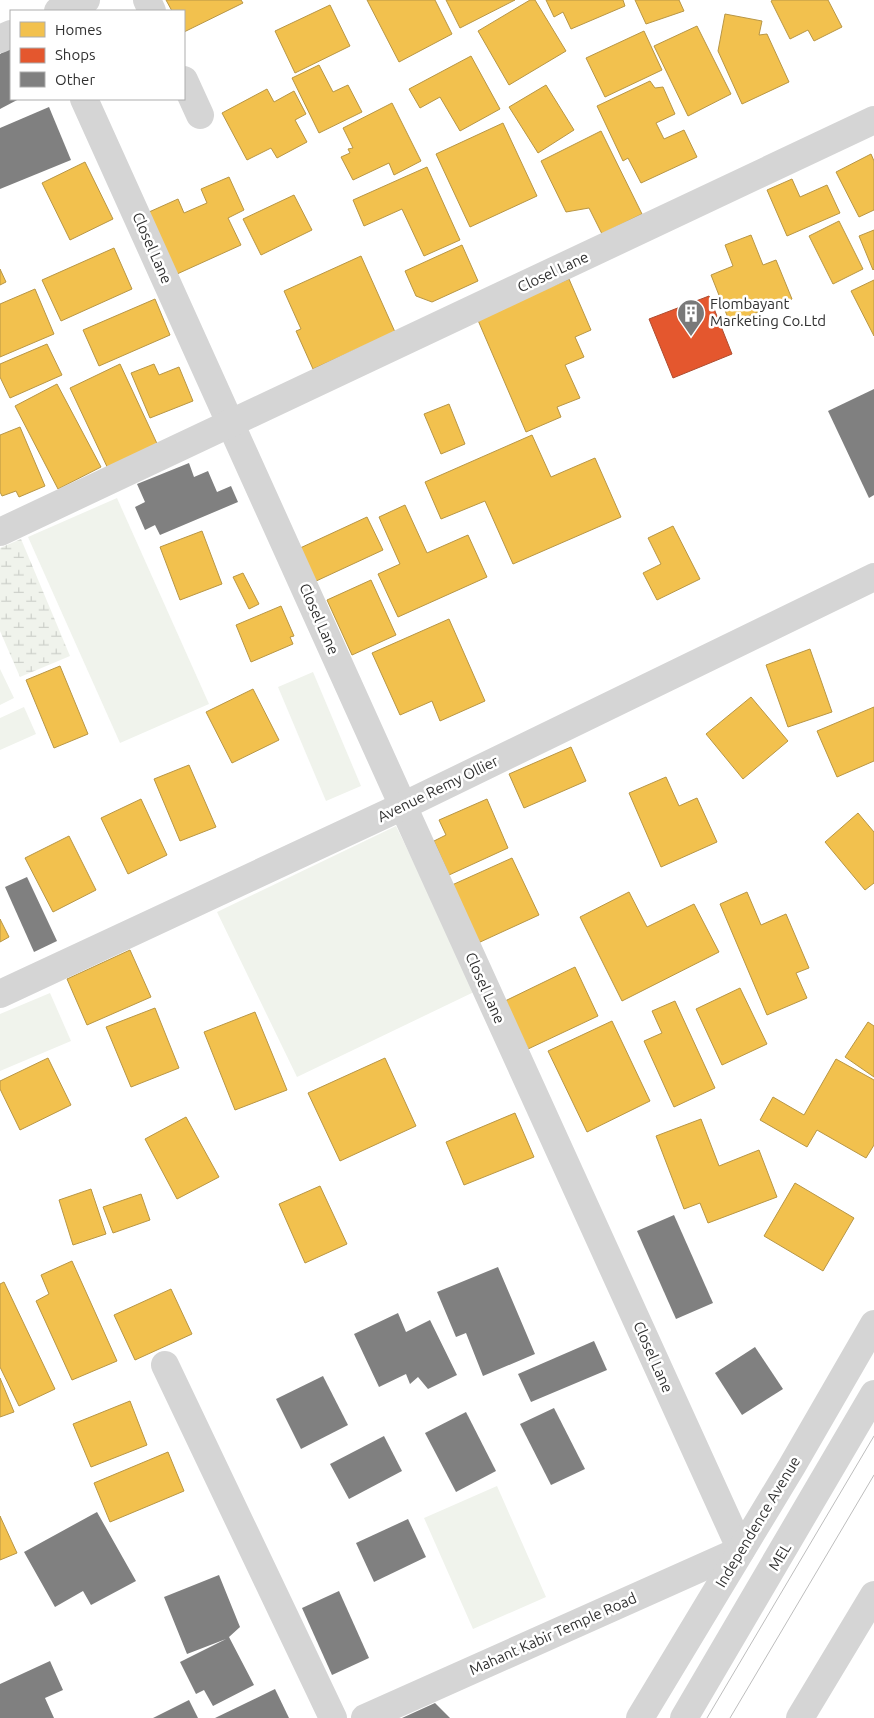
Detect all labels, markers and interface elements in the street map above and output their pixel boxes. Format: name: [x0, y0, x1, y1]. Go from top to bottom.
legend: [10, 10, 185, 100]
text: Homes: [55, 21, 102, 38]
text: Shops: [55, 46, 96, 63]
text: Other: [55, 71, 95, 88]
street label: Closel Lane: [129, 210, 176, 286]
street label: Closel Lane: [515, 248, 591, 295]
place label: Flombayant Marketing Co.Ltd: [710, 295, 826, 329]
building icon: Flombayant Marketing Co.Ltd: [676, 298, 706, 337]
street label: Closel Lane: [296, 581, 343, 657]
street label: Avenue Remy Ollier: [375, 752, 501, 825]
street label: Closel Lane: [462, 950, 509, 1026]
street label: Closel Lane: [630, 1319, 677, 1395]
street label: Independence Avenue: [712, 1453, 803, 1590]
street label: MEL: [765, 1540, 795, 1574]
street label: Mahant Kabir Temple Road: [467, 1589, 639, 1678]

